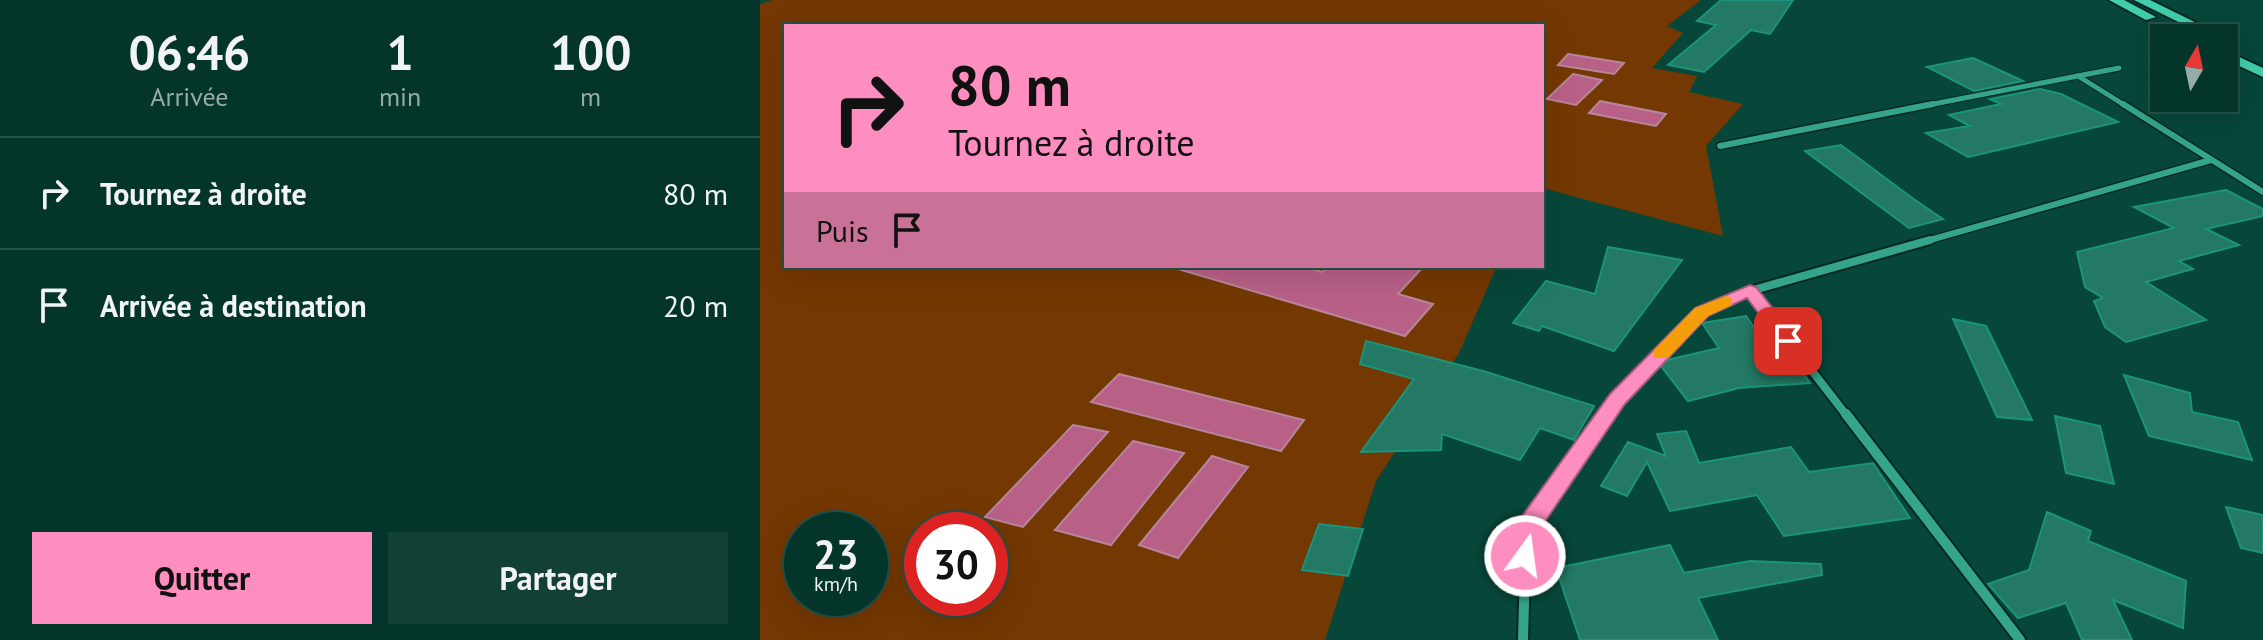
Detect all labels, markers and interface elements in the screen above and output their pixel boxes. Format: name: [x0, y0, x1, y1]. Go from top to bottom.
text: 06:46: [129, 21, 250, 83]
text: 1: [386, 21, 414, 83]
text: 100: [550, 21, 631, 83]
north arrow: [2150, 24, 2238, 112]
map controls: [2150, 24, 2238, 112]
text: 80 m: [948, 49, 1071, 121]
icon: right: [816, 56, 920, 160]
text: Arrivée: [150, 80, 229, 113]
text: min: [379, 80, 421, 113]
text: m: [580, 80, 601, 113]
text: Tournez à droite: [948, 119, 1195, 166]
icon: right: [32, 171, 76, 215]
text: Tournez à droite: [100, 174, 307, 213]
text: 80 m: [663, 174, 728, 213]
icon: arrive: [885, 208, 929, 252]
text: Puis: [816, 211, 869, 250]
icon: arrive: [32, 283, 76, 327]
text: Arrivée à destination: [100, 286, 367, 325]
text: 20 m: [663, 286, 728, 325]
pin: [1754, 307, 1822, 375]
icon: arrive: [1766, 319, 1810, 363]
speed limit sign: 30: [904, 512, 1008, 616]
position arrow: [1483, 514, 1567, 598]
text: 23: [813, 528, 859, 580]
button: Quitter: [32, 532, 372, 624]
button: Partager: [388, 532, 728, 624]
text: km/h: [814, 571, 858, 597]

